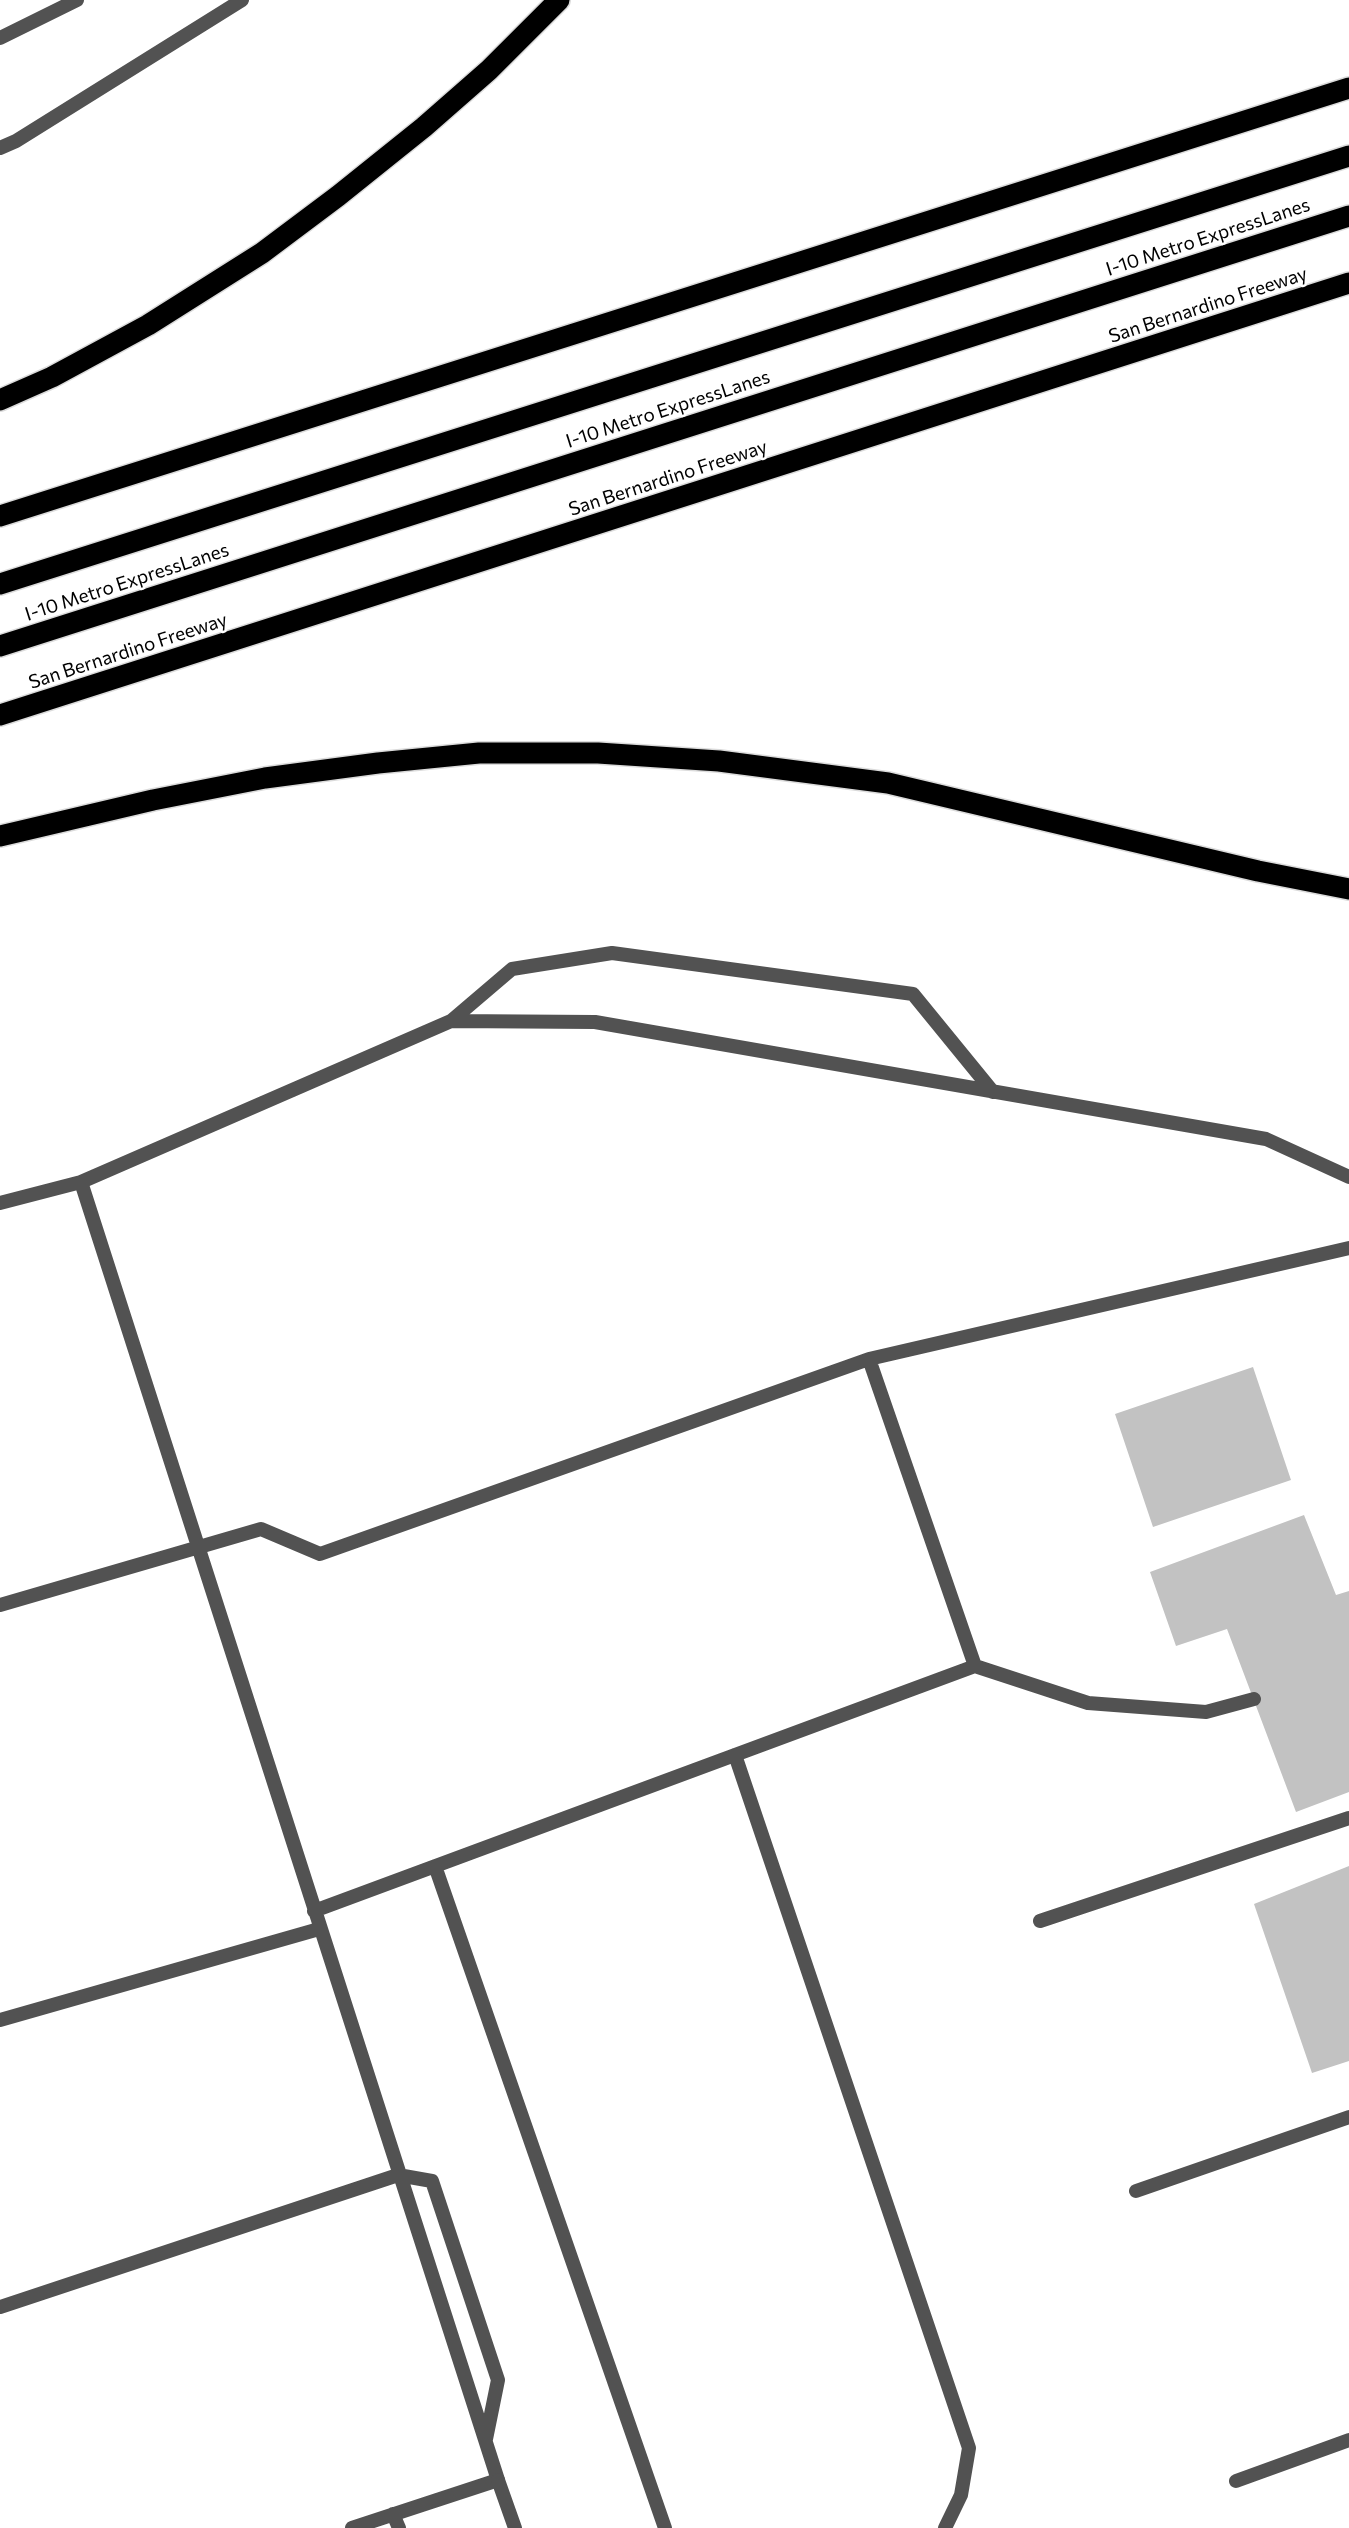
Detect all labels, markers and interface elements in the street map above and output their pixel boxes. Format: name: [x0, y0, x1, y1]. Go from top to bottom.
street label: I-10 Metro ExpressLanes: [1103, 193, 1313, 281]
street label: San Bernardino Freeway: [1106, 262, 1310, 348]
street label: I-10 Metro ExpressLanes: [563, 365, 773, 453]
street label: San Bernardino Freeway: [566, 435, 770, 521]
street label: I-10 Metro ExpressLanes: [22, 538, 232, 626]
street label: San Bernardino Freeway: [26, 608, 230, 694]

